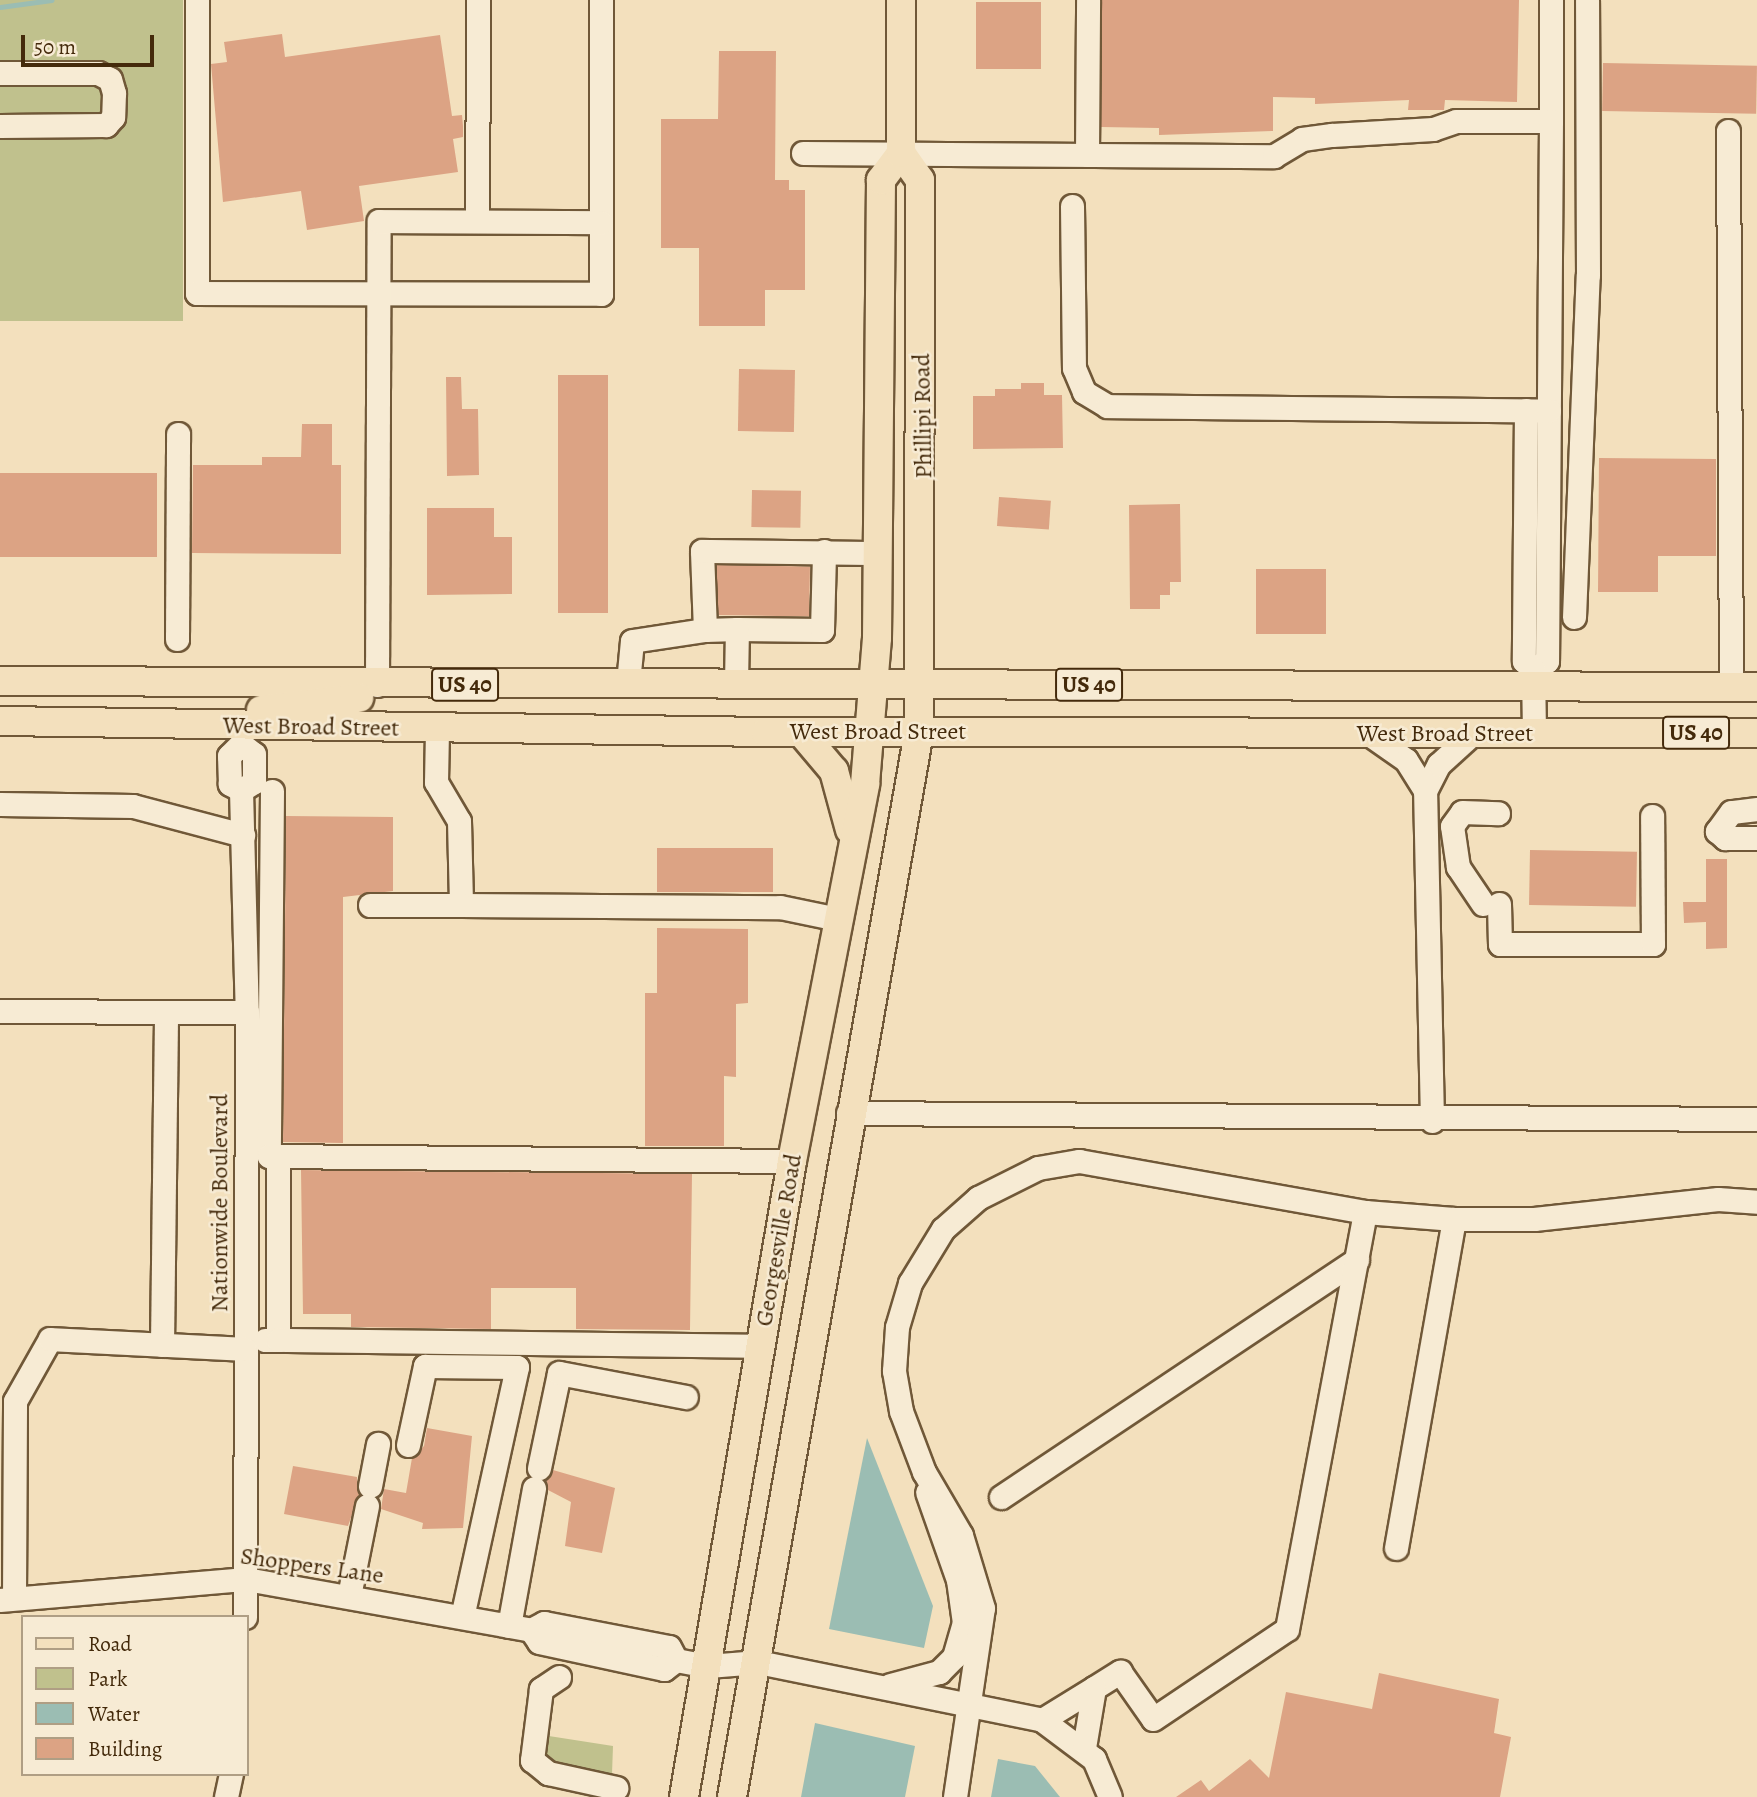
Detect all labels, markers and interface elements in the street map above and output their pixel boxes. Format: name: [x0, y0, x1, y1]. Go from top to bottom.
scale bar: [24, 21, 158, 65]
text: 50 m: [34, 33, 76, 61]
street label: Phillipi Road: [908, 353, 938, 479]
road number: US 40: [430, 666, 500, 705]
road number: US 40: [1054, 666, 1124, 705]
street label: West Broad Street: [223, 711, 399, 743]
road number: US 40: [1661, 713, 1731, 752]
street label: West Broad Street: [790, 718, 966, 746]
street label: West Broad Street: [1357, 720, 1533, 748]
street label: Nationwide Boulevard: [206, 1094, 234, 1312]
street label: Georgesville Road: [750, 1152, 808, 1328]
street label: Shoppers Lane: [239, 1542, 385, 1590]
legend: [21, 1615, 248, 1776]
text: Road: [88, 1630, 132, 1658]
text: Park: [88, 1665, 127, 1693]
text: Water: [88, 1700, 140, 1728]
text: Building: [88, 1735, 162, 1763]

